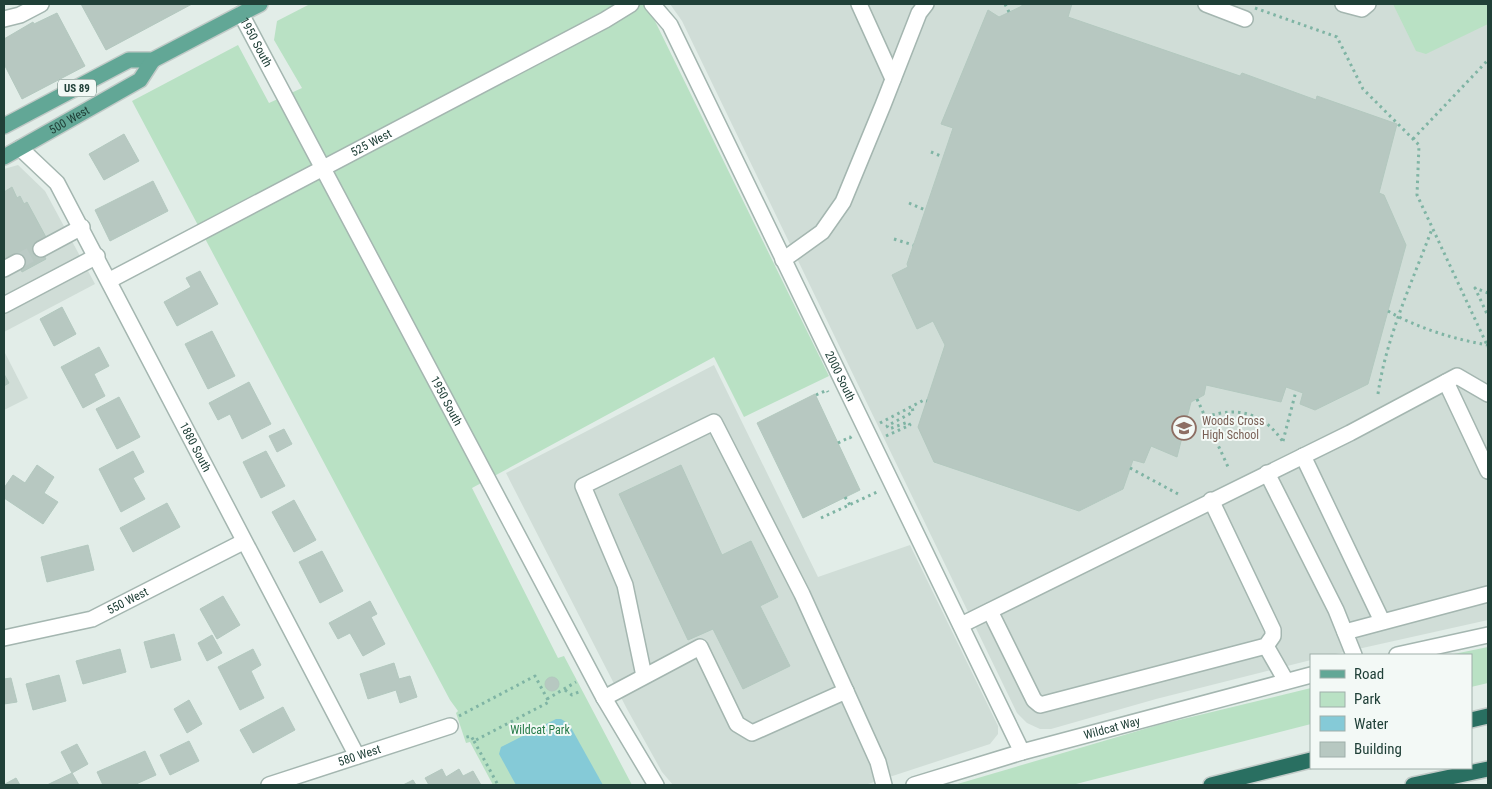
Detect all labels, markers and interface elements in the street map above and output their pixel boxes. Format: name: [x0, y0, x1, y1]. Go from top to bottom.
street label: 1950 South: [237, 15, 275, 70]
road number: US 89: [58, 80, 96, 96]
street label: 500 West: [47, 103, 92, 137]
street label: 525 West: [348, 126, 394, 159]
street label: 2000 South: [822, 349, 858, 404]
street label: 1950 South: [427, 374, 465, 428]
place label: Woods Cross High School: [1202, 414, 1265, 442]
school or university icon: Woods Cross High School: [1171, 415, 1197, 441]
street label: 1880 South: [177, 420, 214, 474]
street label: 550 West: [105, 584, 151, 617]
legend: [1310, 654, 1472, 769]
text: Road: [1354, 665, 1384, 683]
text: Park: [1354, 690, 1381, 708]
street label: Wildcat Way: [1082, 714, 1142, 742]
text: Water: [1354, 715, 1389, 733]
park label: Wildcat Park: [510, 723, 570, 737]
text: Building: [1354, 740, 1402, 758]
street label: 580 West: [336, 742, 383, 769]

